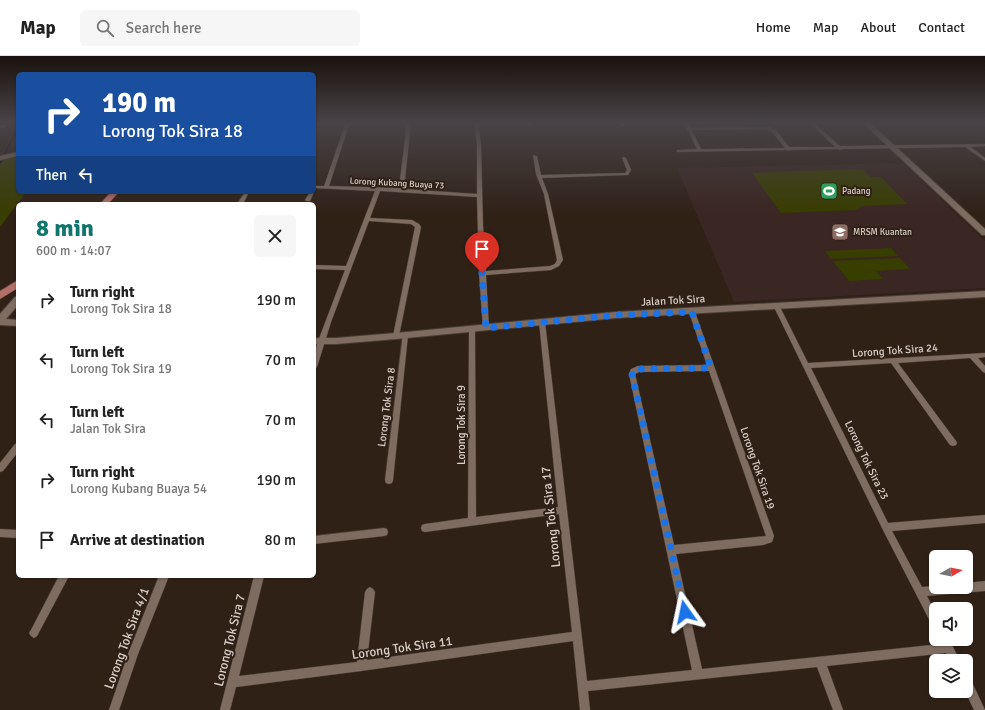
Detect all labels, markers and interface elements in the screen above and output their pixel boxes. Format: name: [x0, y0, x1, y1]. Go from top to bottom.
search box: [80, 10, 360, 46]
text: Map: [20, 16, 56, 40]
icon: search: [94, 17, 116, 39]
text: Search here: [126, 19, 201, 37]
text: Home: [756, 19, 791, 36]
text: Map: [813, 19, 838, 36]
text: About: [860, 19, 896, 36]
text: Contact: [918, 19, 965, 36]
text: 190 m: [102, 86, 176, 120]
icon: right: [36, 88, 88, 140]
text: Lorong Tok Sira 18: [102, 120, 243, 142]
icon: left: [75, 164, 97, 186]
text: Then: [36, 166, 67, 184]
street label: Lorong Kubang Buaya 73: [349, 176, 445, 191]
sports icon: Padang: [819, 181, 839, 201]
place label: Padang: [842, 186, 871, 197]
text: 8 min: [36, 213, 94, 243]
button: close: [254, 215, 296, 257]
school or university icon: MRSM Kuantan: [830, 222, 850, 242]
place label: MRSM Kuantan: [853, 227, 912, 238]
pin: [465, 232, 499, 273]
icon: arrive: [471, 238, 493, 260]
text: 600 m · 14:07: [36, 243, 112, 259]
text: Turn right: [70, 283, 135, 301]
icon: right: [36, 289, 58, 311]
text: 190 m: [256, 291, 296, 309]
street label: Jalan Tok Sira: [641, 292, 706, 309]
text: Lorong Tok Sira 18: [70, 301, 172, 317]
street label: Lorong Tok Sira 24: [852, 341, 938, 360]
text: Turn left: [70, 343, 124, 361]
icon: left: [36, 349, 58, 371]
text: 70 m: [265, 351, 296, 369]
text: Lorong Tok Sira 19: [70, 361, 172, 377]
street label: Lorong Tok Sira 8: [375, 366, 398, 448]
street label: Lorong Tok Sira 9: [455, 385, 468, 465]
text: Turn left: [70, 403, 124, 421]
icon: left: [36, 409, 58, 431]
text: 70 m: [265, 411, 296, 429]
street label: Lorong Tok Sira 23: [842, 419, 891, 502]
text: Jalan Tok Sira: [70, 421, 146, 437]
street label: Lorong Tok Sira 19: [737, 425, 778, 511]
text: Turn right: [70, 463, 135, 481]
street label: Lorong Tok Sira 17: [538, 465, 564, 568]
icon: right: [36, 469, 58, 491]
text: 190 m: [256, 471, 296, 489]
text: Lorong Kubang Buaya 54: [70, 481, 207, 497]
icon: arrive: [36, 529, 58, 551]
text: Arrive at destination: [70, 531, 205, 549]
text: 80 m: [265, 531, 296, 549]
north arrow: [929, 550, 973, 594]
map controls: [929, 550, 973, 698]
street label: Lorong Tok Sira 4/1: [101, 585, 153, 691]
position arrow: [664, 591, 706, 633]
street label: Lorong Tok Sira 7: [211, 592, 249, 688]
button: sound: [929, 602, 973, 646]
street label: Lorong Tok Sira 11: [351, 633, 454, 663]
button: layers: [929, 654, 973, 698]

